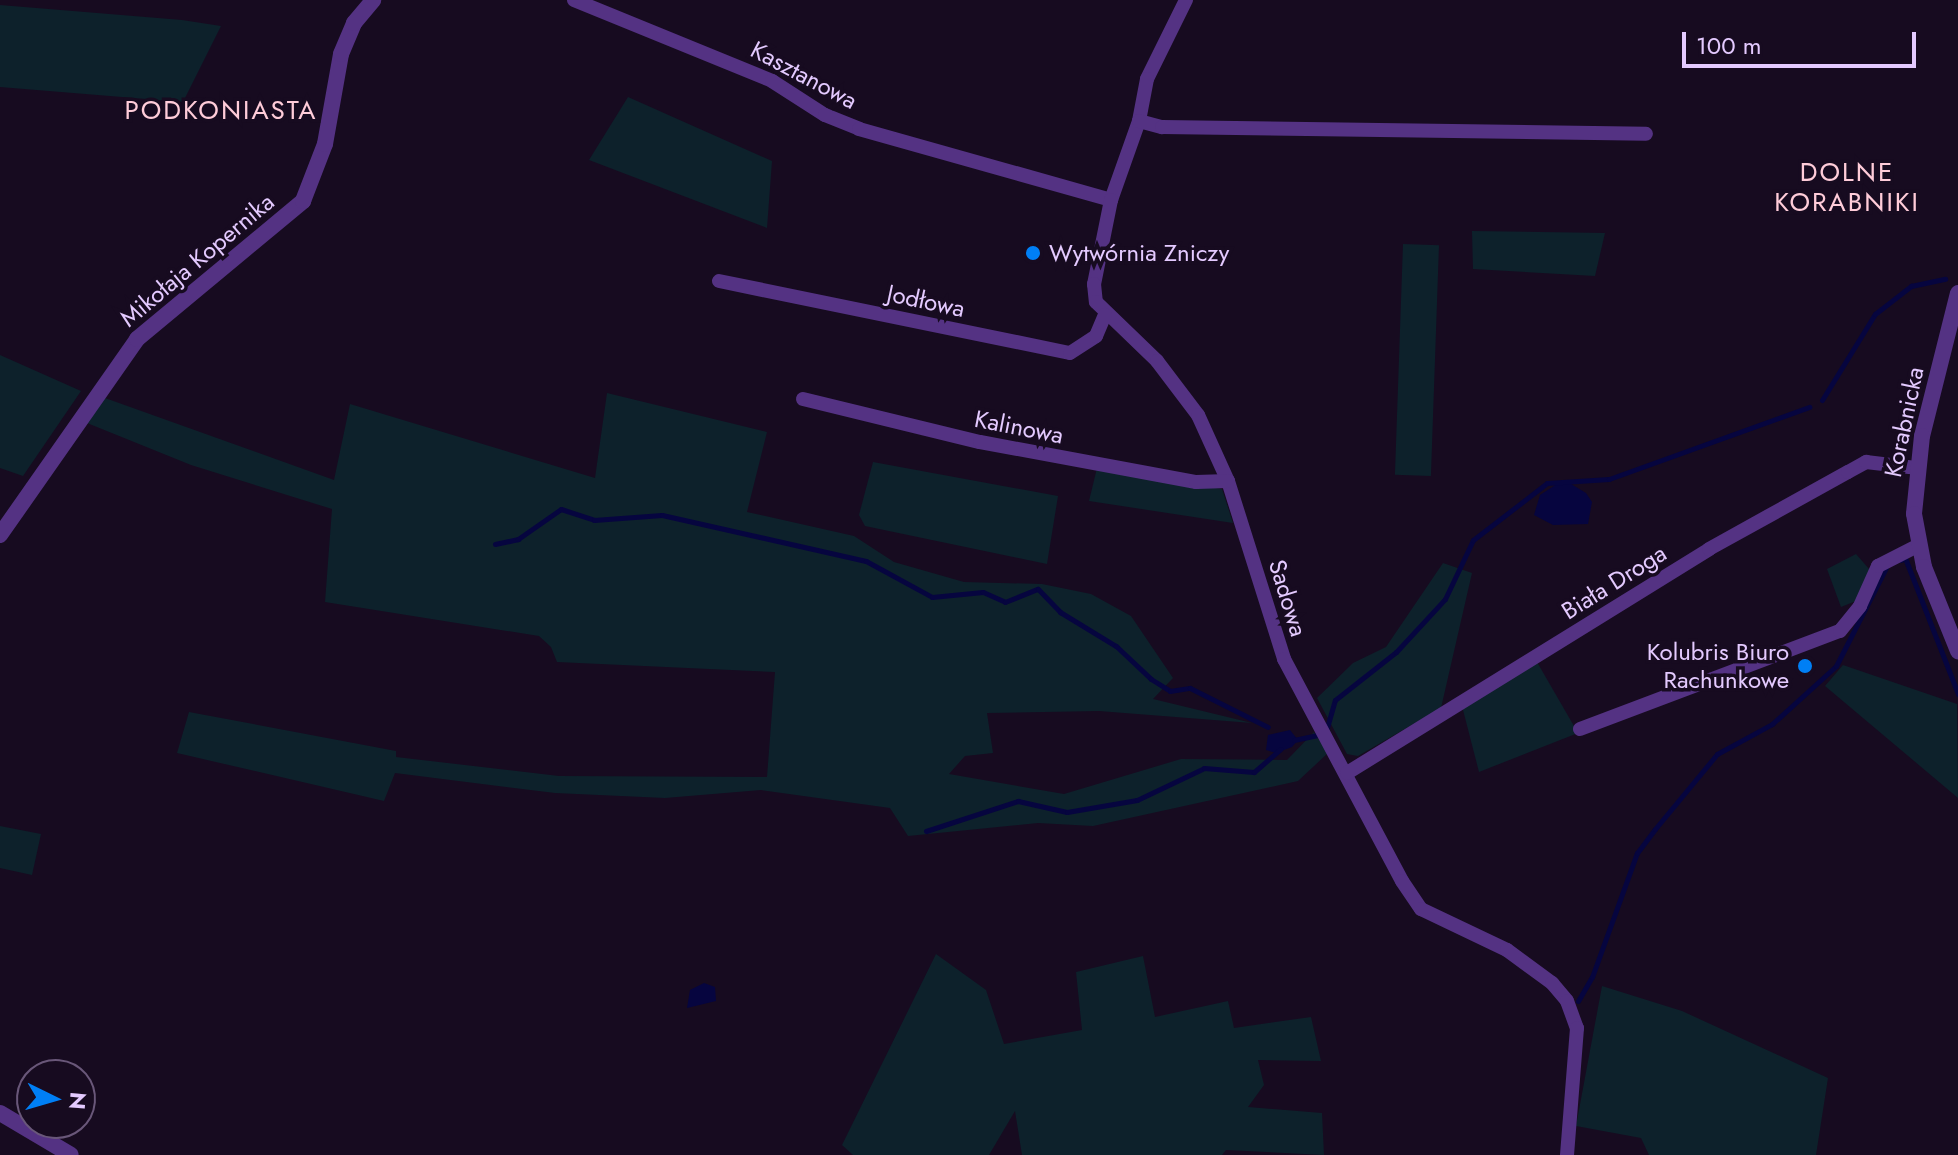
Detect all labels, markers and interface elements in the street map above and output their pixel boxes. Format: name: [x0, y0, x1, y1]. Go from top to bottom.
scale bar: [1686, 16, 1920, 66]
text: 100 m: [1696, 28, 1762, 63]
street label: Kasztanowa: [746, 35, 862, 115]
district label: PODKONIASTA: [125, 95, 317, 127]
district label: DOLNE KORABNIKI: [1774, 157, 1920, 218]
street label: Mikołaja Kopernika: [114, 187, 280, 333]
place label: Wytwórnia Zniczy: [1049, 239, 1229, 267]
marker: Wytwórnia Zniczy: [1024, 244, 1042, 262]
street label: Jodłowa: [885, 279, 967, 323]
street label: Korabnicka: [1878, 364, 1930, 480]
street label: Kalinowa: [972, 404, 1066, 450]
street label: Biała Droga: [1556, 539, 1672, 625]
street label: Sadowa: [1263, 556, 1313, 640]
place label: Kolubris Biuro Rachunkowe: [1647, 638, 1789, 694]
marker: Kolubris Biuro Rachunkowe: [1796, 657, 1814, 675]
north arrow: [16, 1059, 96, 1139]
text: N: [61, 1091, 95, 1111]

